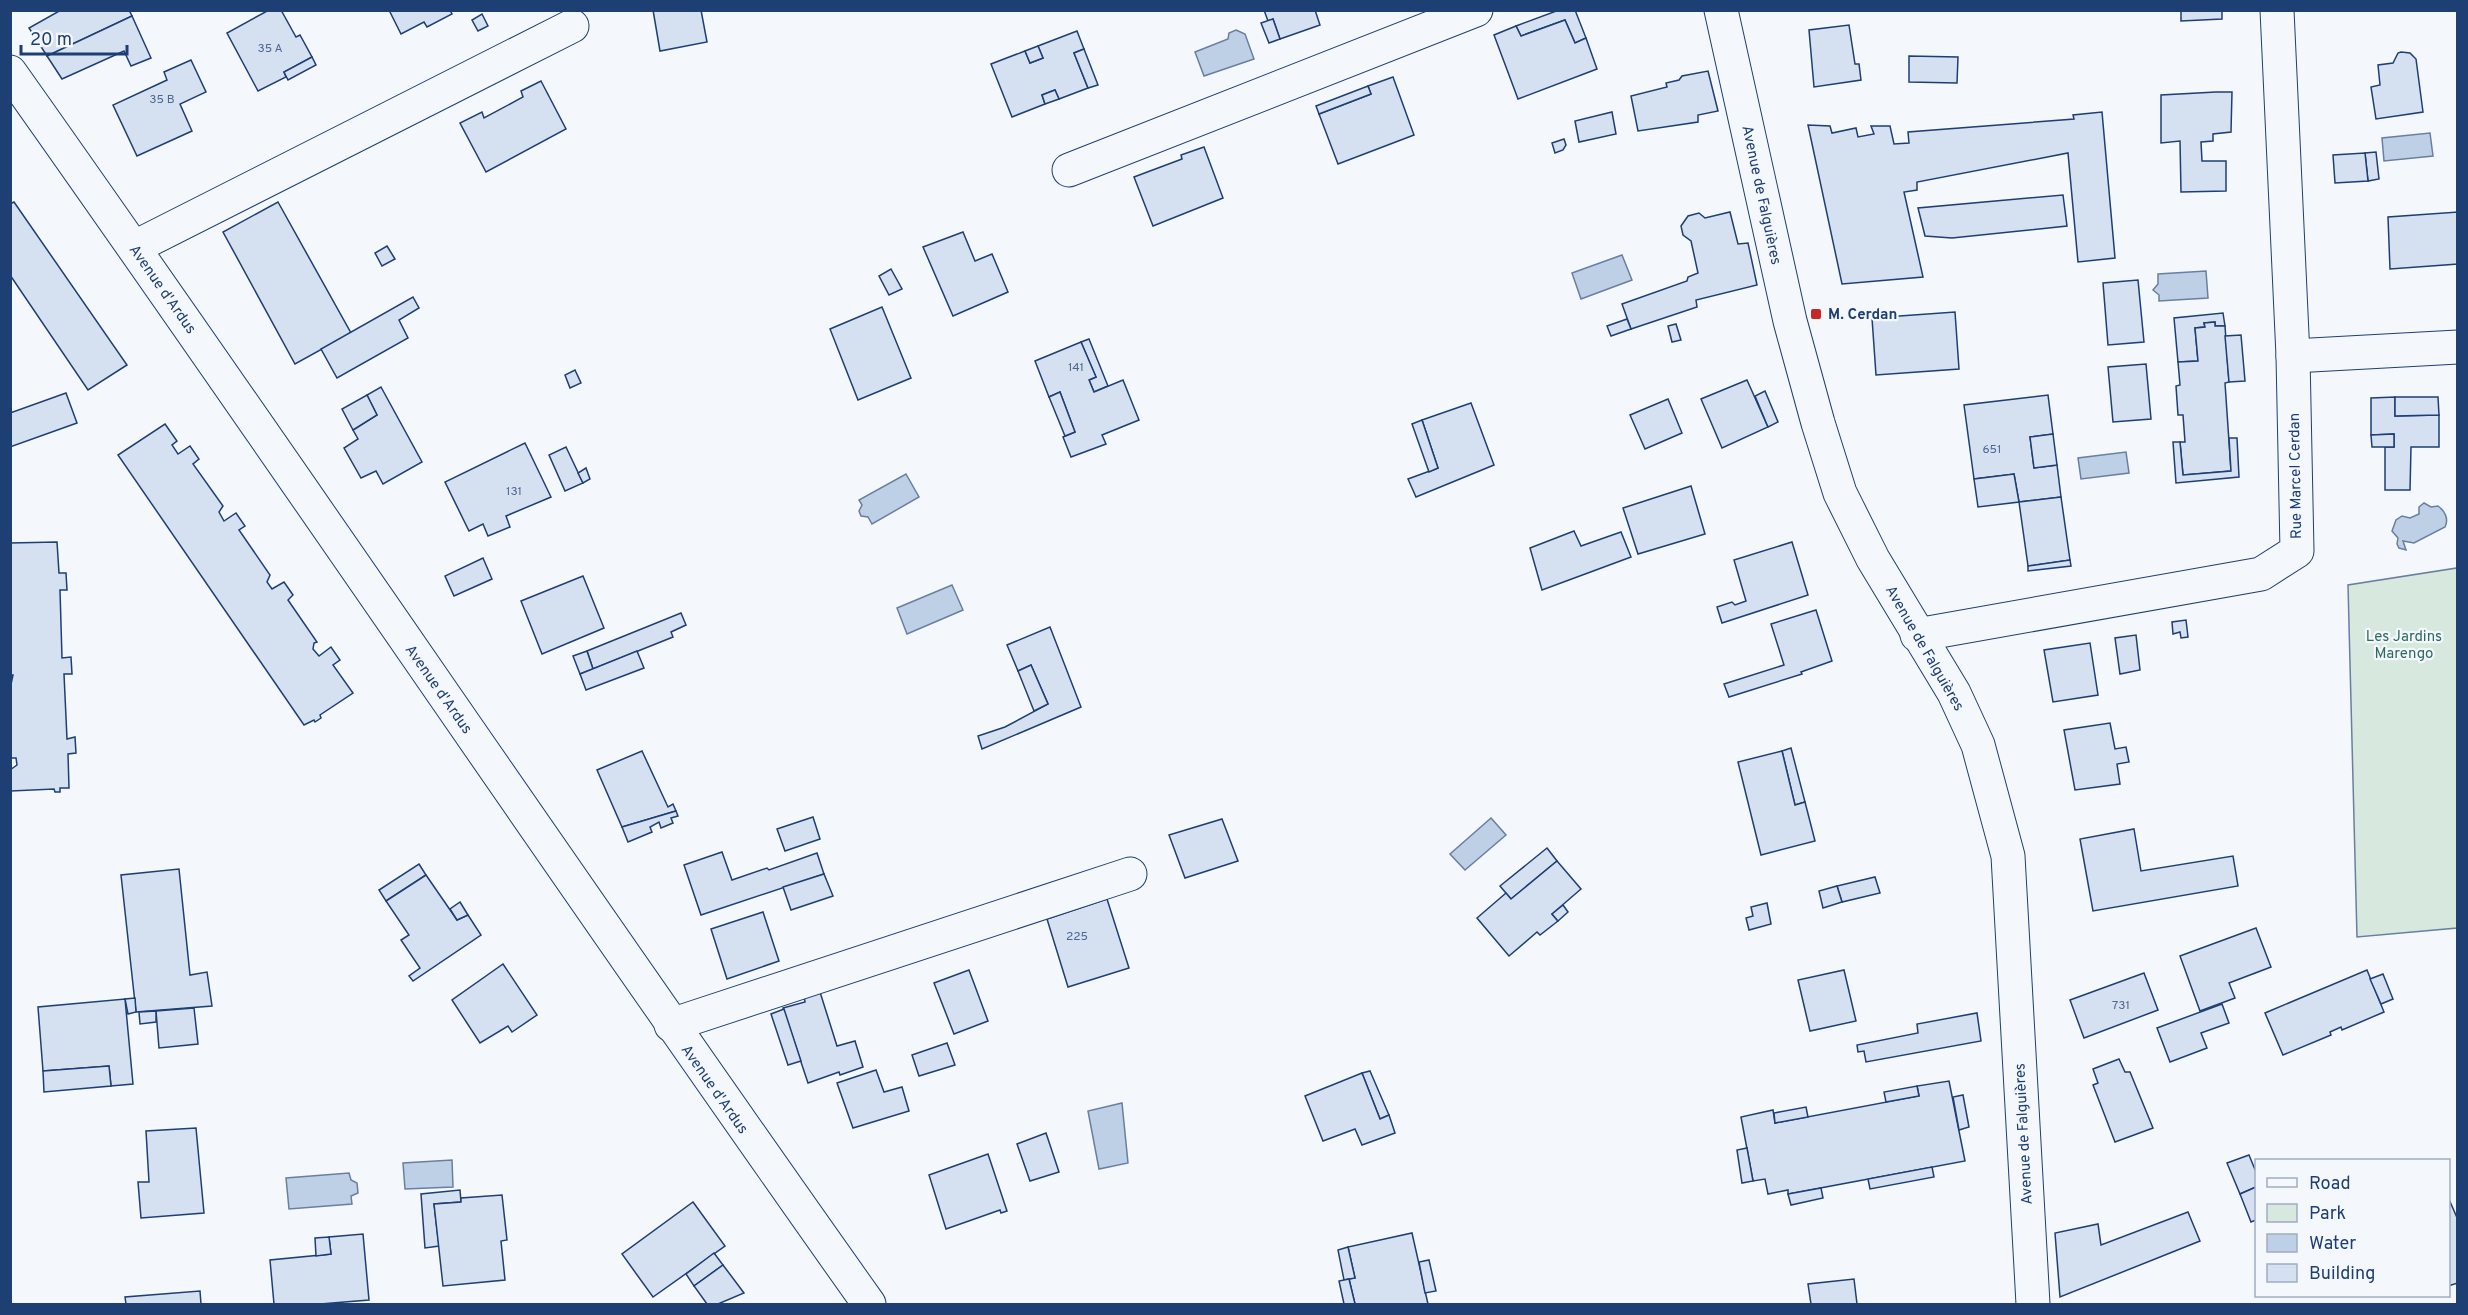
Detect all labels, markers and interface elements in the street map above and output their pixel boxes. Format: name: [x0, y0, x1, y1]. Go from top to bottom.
scale bar: [21, 18, 128, 56]
text: 20 m: [30, 29, 72, 52]
house number: 35 A: [257, 41, 283, 57]
house number: 35 B: [149, 92, 175, 108]
street label: Avenue de Falguières: [1736, 124, 1785, 267]
street label: Avenue d'Ardus: [124, 241, 200, 338]
place label: M. Cerdan: [1828, 306, 1897, 325]
marker: M. Cerdan: [1809, 307, 1823, 321]
house number: 141: [1068, 360, 1084, 376]
street label: Rue Marcel Cerdan: [2286, 413, 2307, 539]
house number: 651: [1982, 442, 2002, 458]
house number: 131: [506, 484, 522, 500]
street label: Avenue de Falguières: [1880, 583, 1967, 715]
park label: Les Jardins Marengo: [2366, 628, 2442, 664]
street label: Avenue d'Ardus: [400, 641, 476, 738]
house number: 225: [1066, 929, 1088, 945]
house number: 731: [2112, 998, 2130, 1014]
street label: Avenue d'Ardus: [676, 1041, 752, 1138]
street label: Avenue de Falguières: [2011, 1063, 2038, 1205]
legend: [2255, 1159, 2450, 1297]
text: Road: [2309, 1173, 2351, 1196]
text: Park: [2309, 1203, 2346, 1226]
text: Water: [2309, 1233, 2356, 1256]
text: Building: [2309, 1263, 2375, 1286]

